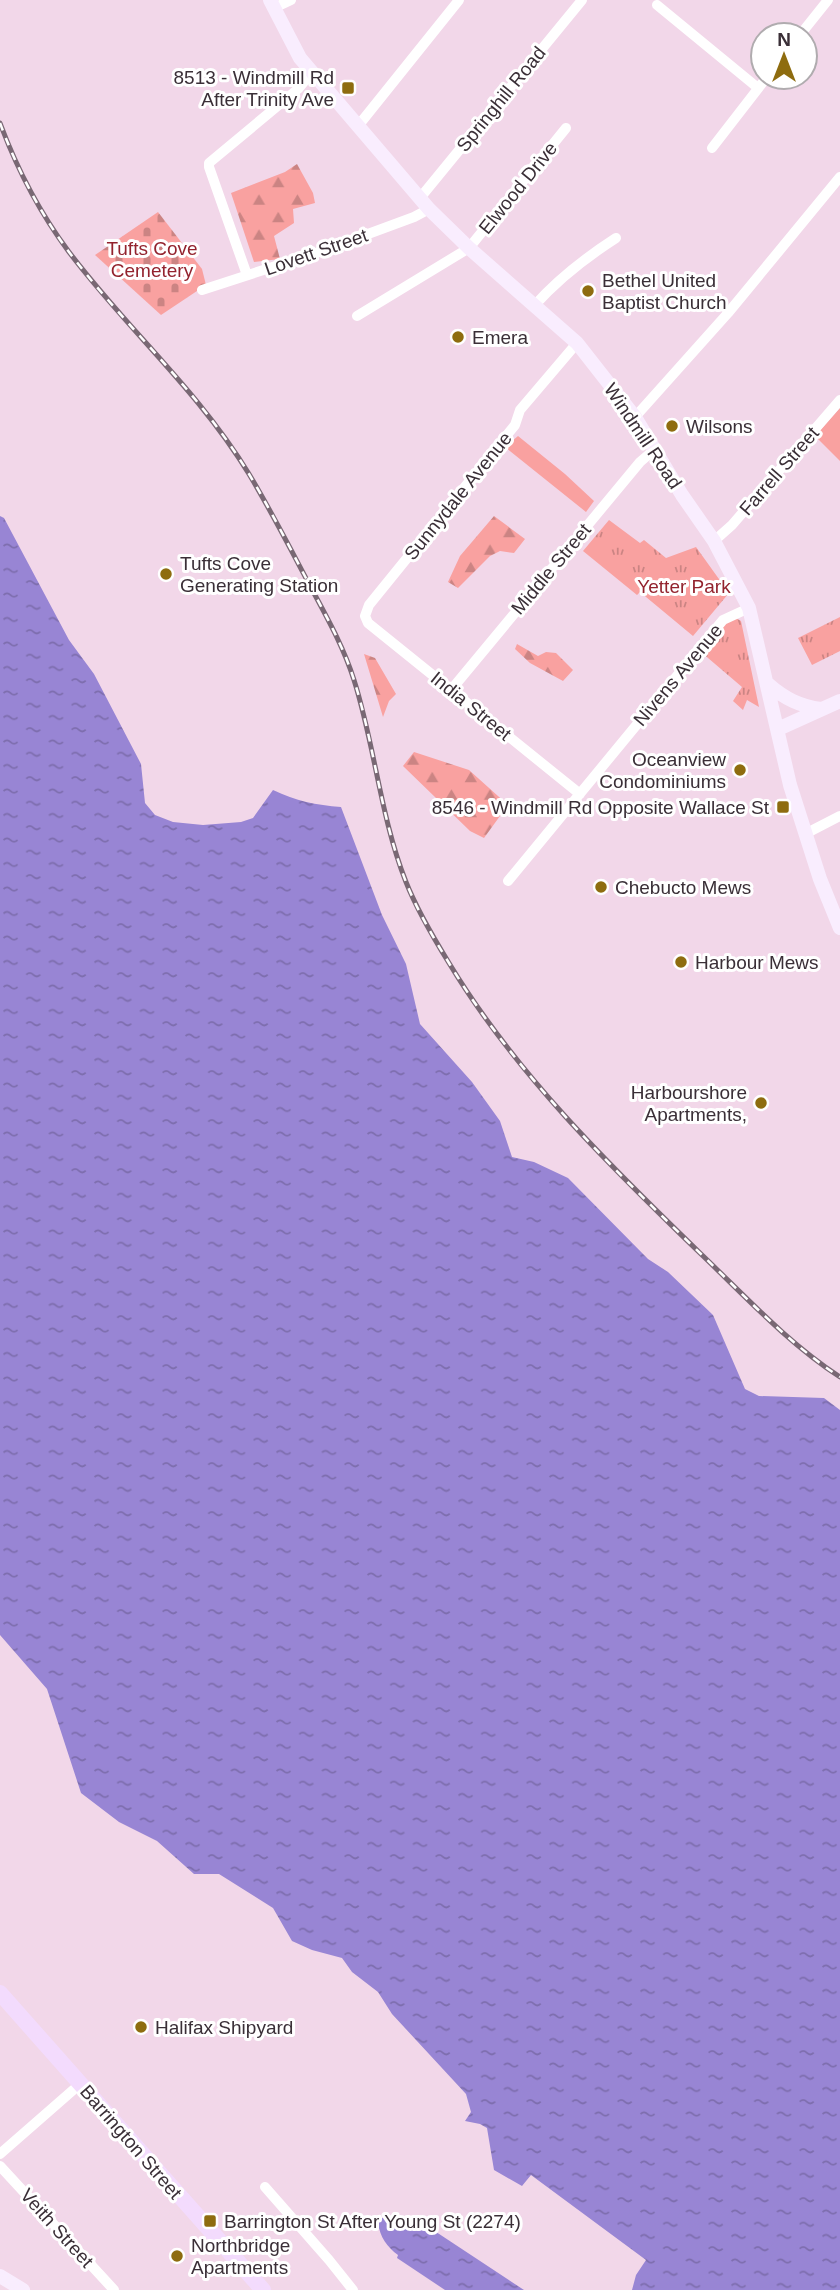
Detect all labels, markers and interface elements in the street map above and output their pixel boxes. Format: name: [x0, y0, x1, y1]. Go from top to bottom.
north arrow: [749, 21, 819, 91]
text: N: [777, 29, 791, 50]
street label: Springhill Road: [452, 42, 550, 156]
place label: 8513 - Windmill Rd After Trinity Ave: [174, 67, 334, 110]
marker: 8513 - Windmill Rd After Trinity Ave: [340, 80, 356, 96]
street label: Elwood Drive: [475, 138, 561, 238]
street label: Lovett Street: [262, 224, 371, 279]
park label: Tufts Cove Cemetery: [106, 238, 198, 281]
place label: Bethel United Baptist Church: [602, 270, 727, 313]
marker: Bethel United Baptist Church: [580, 283, 596, 299]
place label: Emera: [472, 327, 528, 348]
marker: Emera: [450, 329, 466, 345]
street label: Windmill Road: [600, 379, 686, 493]
place label: Wilsons: [686, 416, 753, 437]
marker: Wilsons: [664, 418, 680, 434]
street label: Farrell Street: [735, 422, 823, 519]
street label: Sunnydale Avenue: [400, 428, 516, 564]
street label: Middle Street: [507, 519, 595, 619]
place label: Tufts Cove Generating Station: [180, 553, 338, 596]
marker: Tufts Cove Generating Station: [158, 566, 174, 582]
park label: Yetter Park: [637, 576, 731, 597]
street label: Nivens Avenue: [629, 620, 727, 730]
street label: India Street: [427, 667, 516, 745]
place label: Oceanview Condominiums: [599, 749, 726, 792]
marker: Oceanview Condominiums: [732, 762, 748, 778]
place label: 8546 - Windmill Rd Opposite Wallace St: [432, 797, 770, 818]
marker: 8546 - Windmill Rd Opposite Wallace St: [775, 799, 791, 815]
place label: Chebucto Mews: [615, 877, 751, 898]
marker: Chebucto Mews: [593, 879, 609, 895]
place label: Harbour Mews: [695, 952, 819, 973]
marker: Harbour Mews: [673, 954, 689, 970]
place label: Harbourshore Apartments,: [631, 1082, 747, 1125]
marker: Harbourshore Apartments,: [753, 1095, 769, 1111]
place label: Halifax Shipyard: [155, 2017, 293, 2038]
marker: Halifax Shipyard: [133, 2019, 149, 2035]
street label: Barrington Street: [76, 2081, 187, 2204]
street label: Veith Street: [16, 2184, 98, 2272]
place label: Barrington St After Young St (2274): [224, 2211, 521, 2232]
marker: Barrington St After Young St (2274): [202, 2213, 218, 2229]
place label: Northbridge Apartments: [191, 2235, 290, 2278]
marker: Northbridge Apartments: [169, 2248, 185, 2264]

